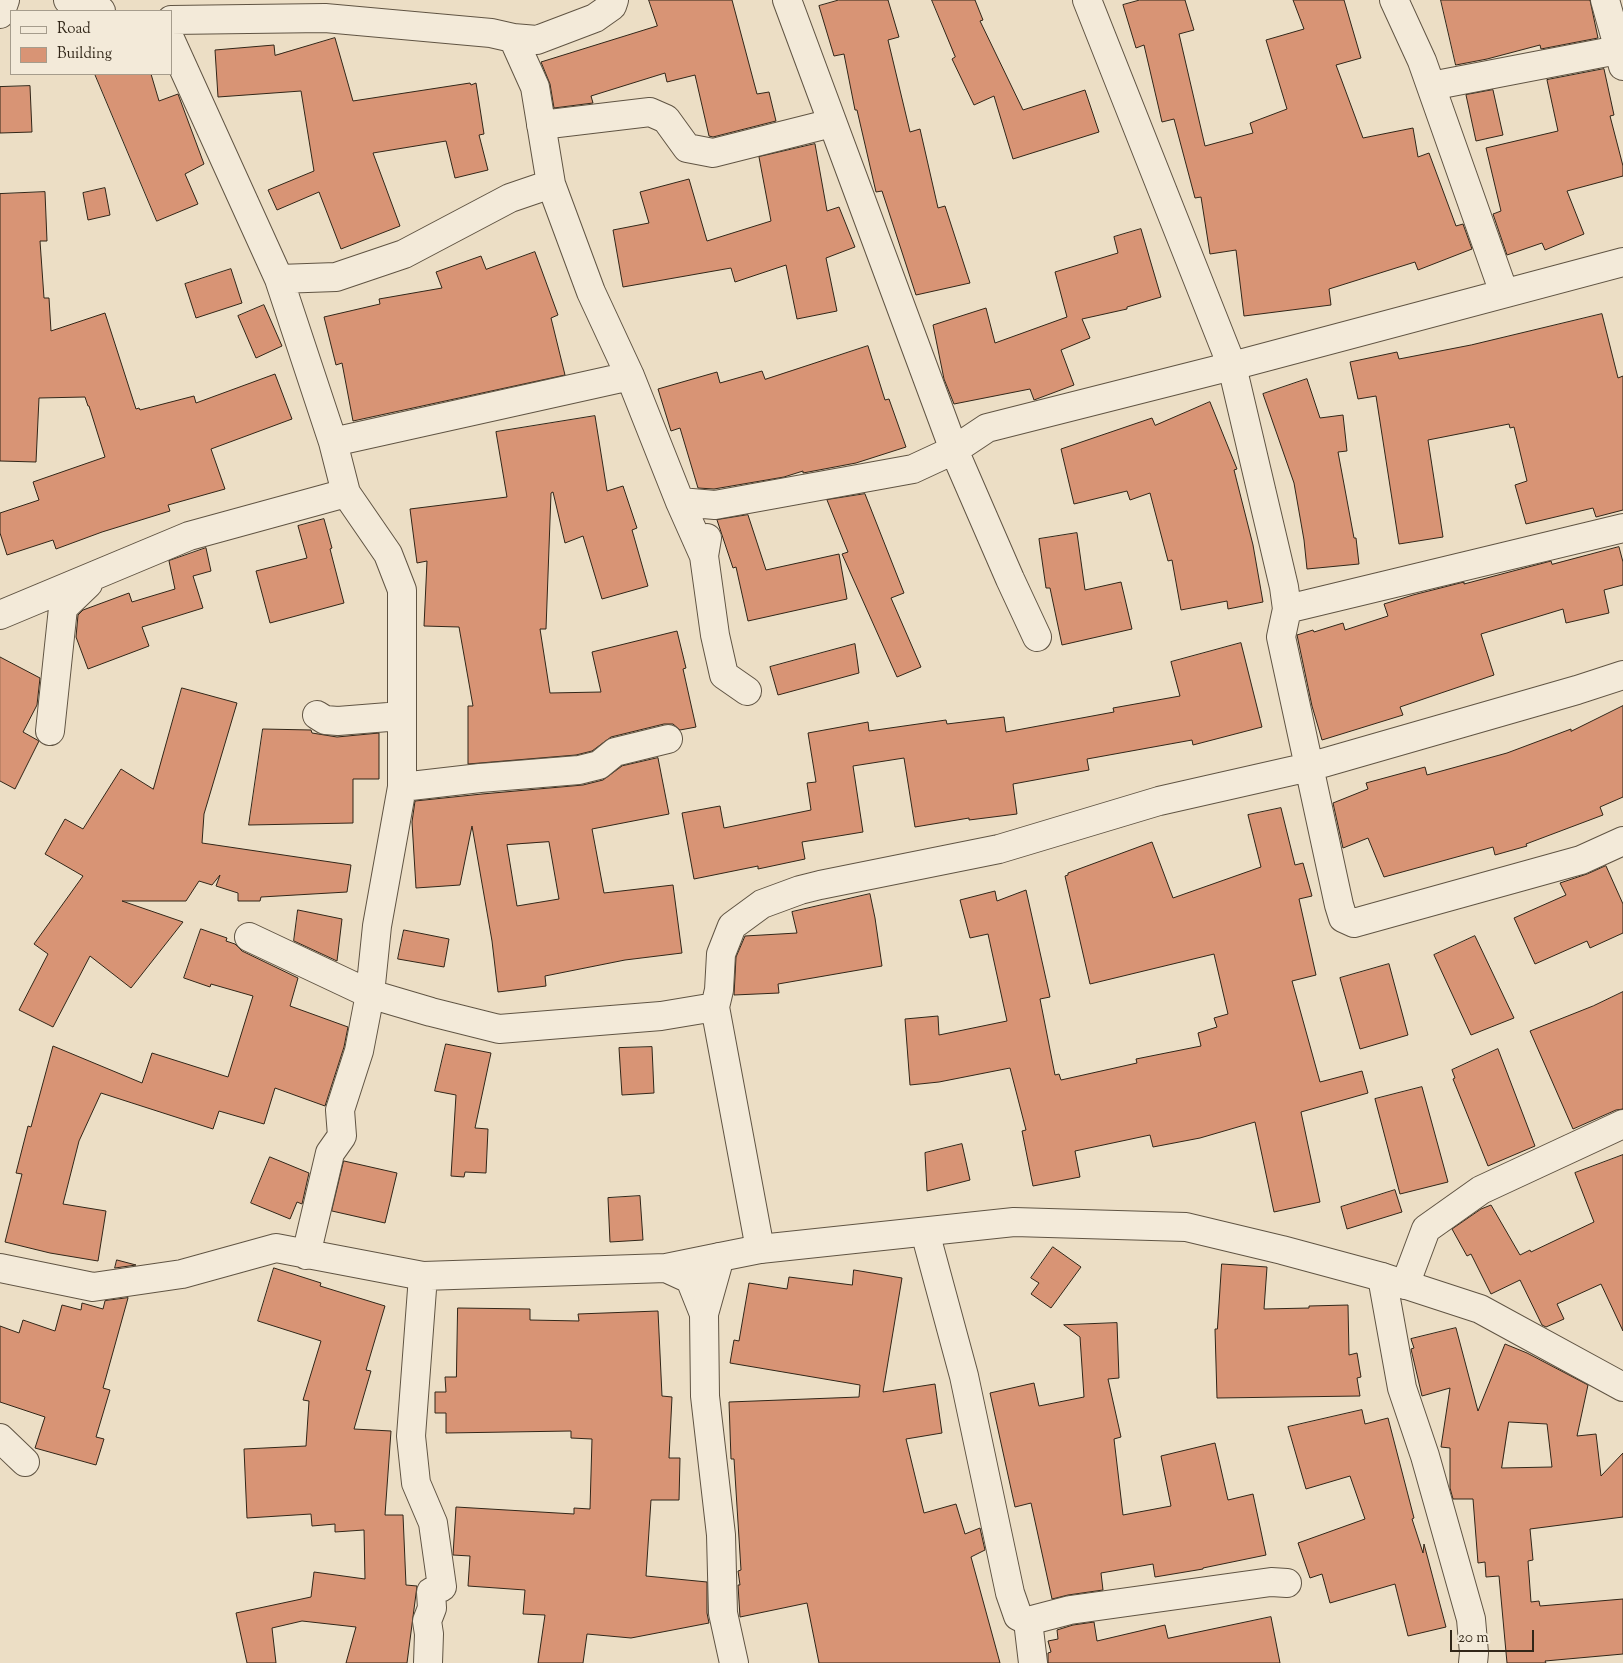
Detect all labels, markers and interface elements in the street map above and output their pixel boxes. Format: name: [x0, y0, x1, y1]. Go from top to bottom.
legend: [10, 10, 172, 75]
text: Road: [57, 19, 91, 40]
text: Building: [57, 44, 112, 65]
scale bar: [1453, 1620, 1537, 1652]
text: 20 m: [1458, 1628, 1489, 1649]

